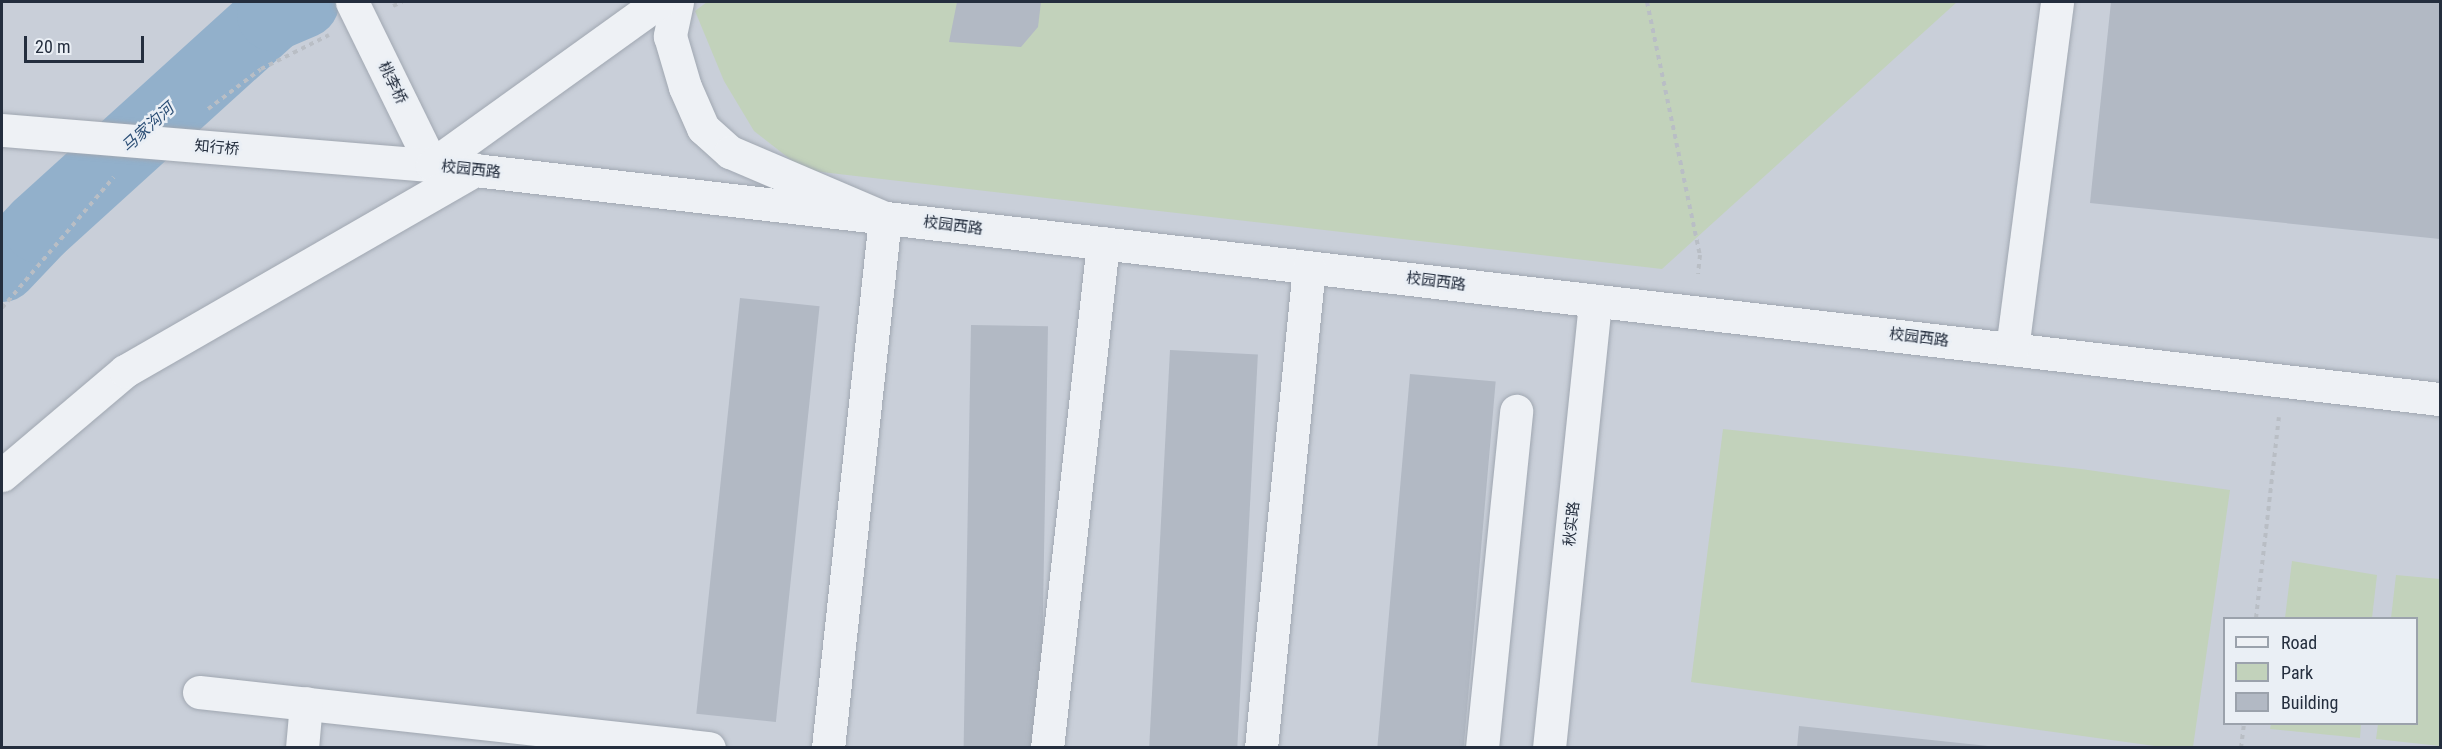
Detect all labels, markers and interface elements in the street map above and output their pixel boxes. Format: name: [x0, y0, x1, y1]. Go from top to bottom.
scale bar: [27, 24, 147, 62]
text: 20 m: [35, 36, 70, 57]
street label: 桃李桥: [374, 59, 410, 107]
water label: 马家沟河: [118, 99, 178, 157]
street label: 知行桥: [194, 137, 240, 159]
street label: 校园西路: [440, 158, 502, 182]
street label: 校园西路: [922, 213, 984, 239]
street label: 校园西路: [1405, 269, 1467, 295]
street label: 校园西路: [1888, 325, 1950, 351]
street label: 秋实路: [1561, 501, 1583, 547]
legend: [2223, 617, 2418, 725]
text: Road: [2281, 632, 2317, 653]
text: Park: [2281, 662, 2313, 683]
text: Building: [2281, 692, 2338, 713]

